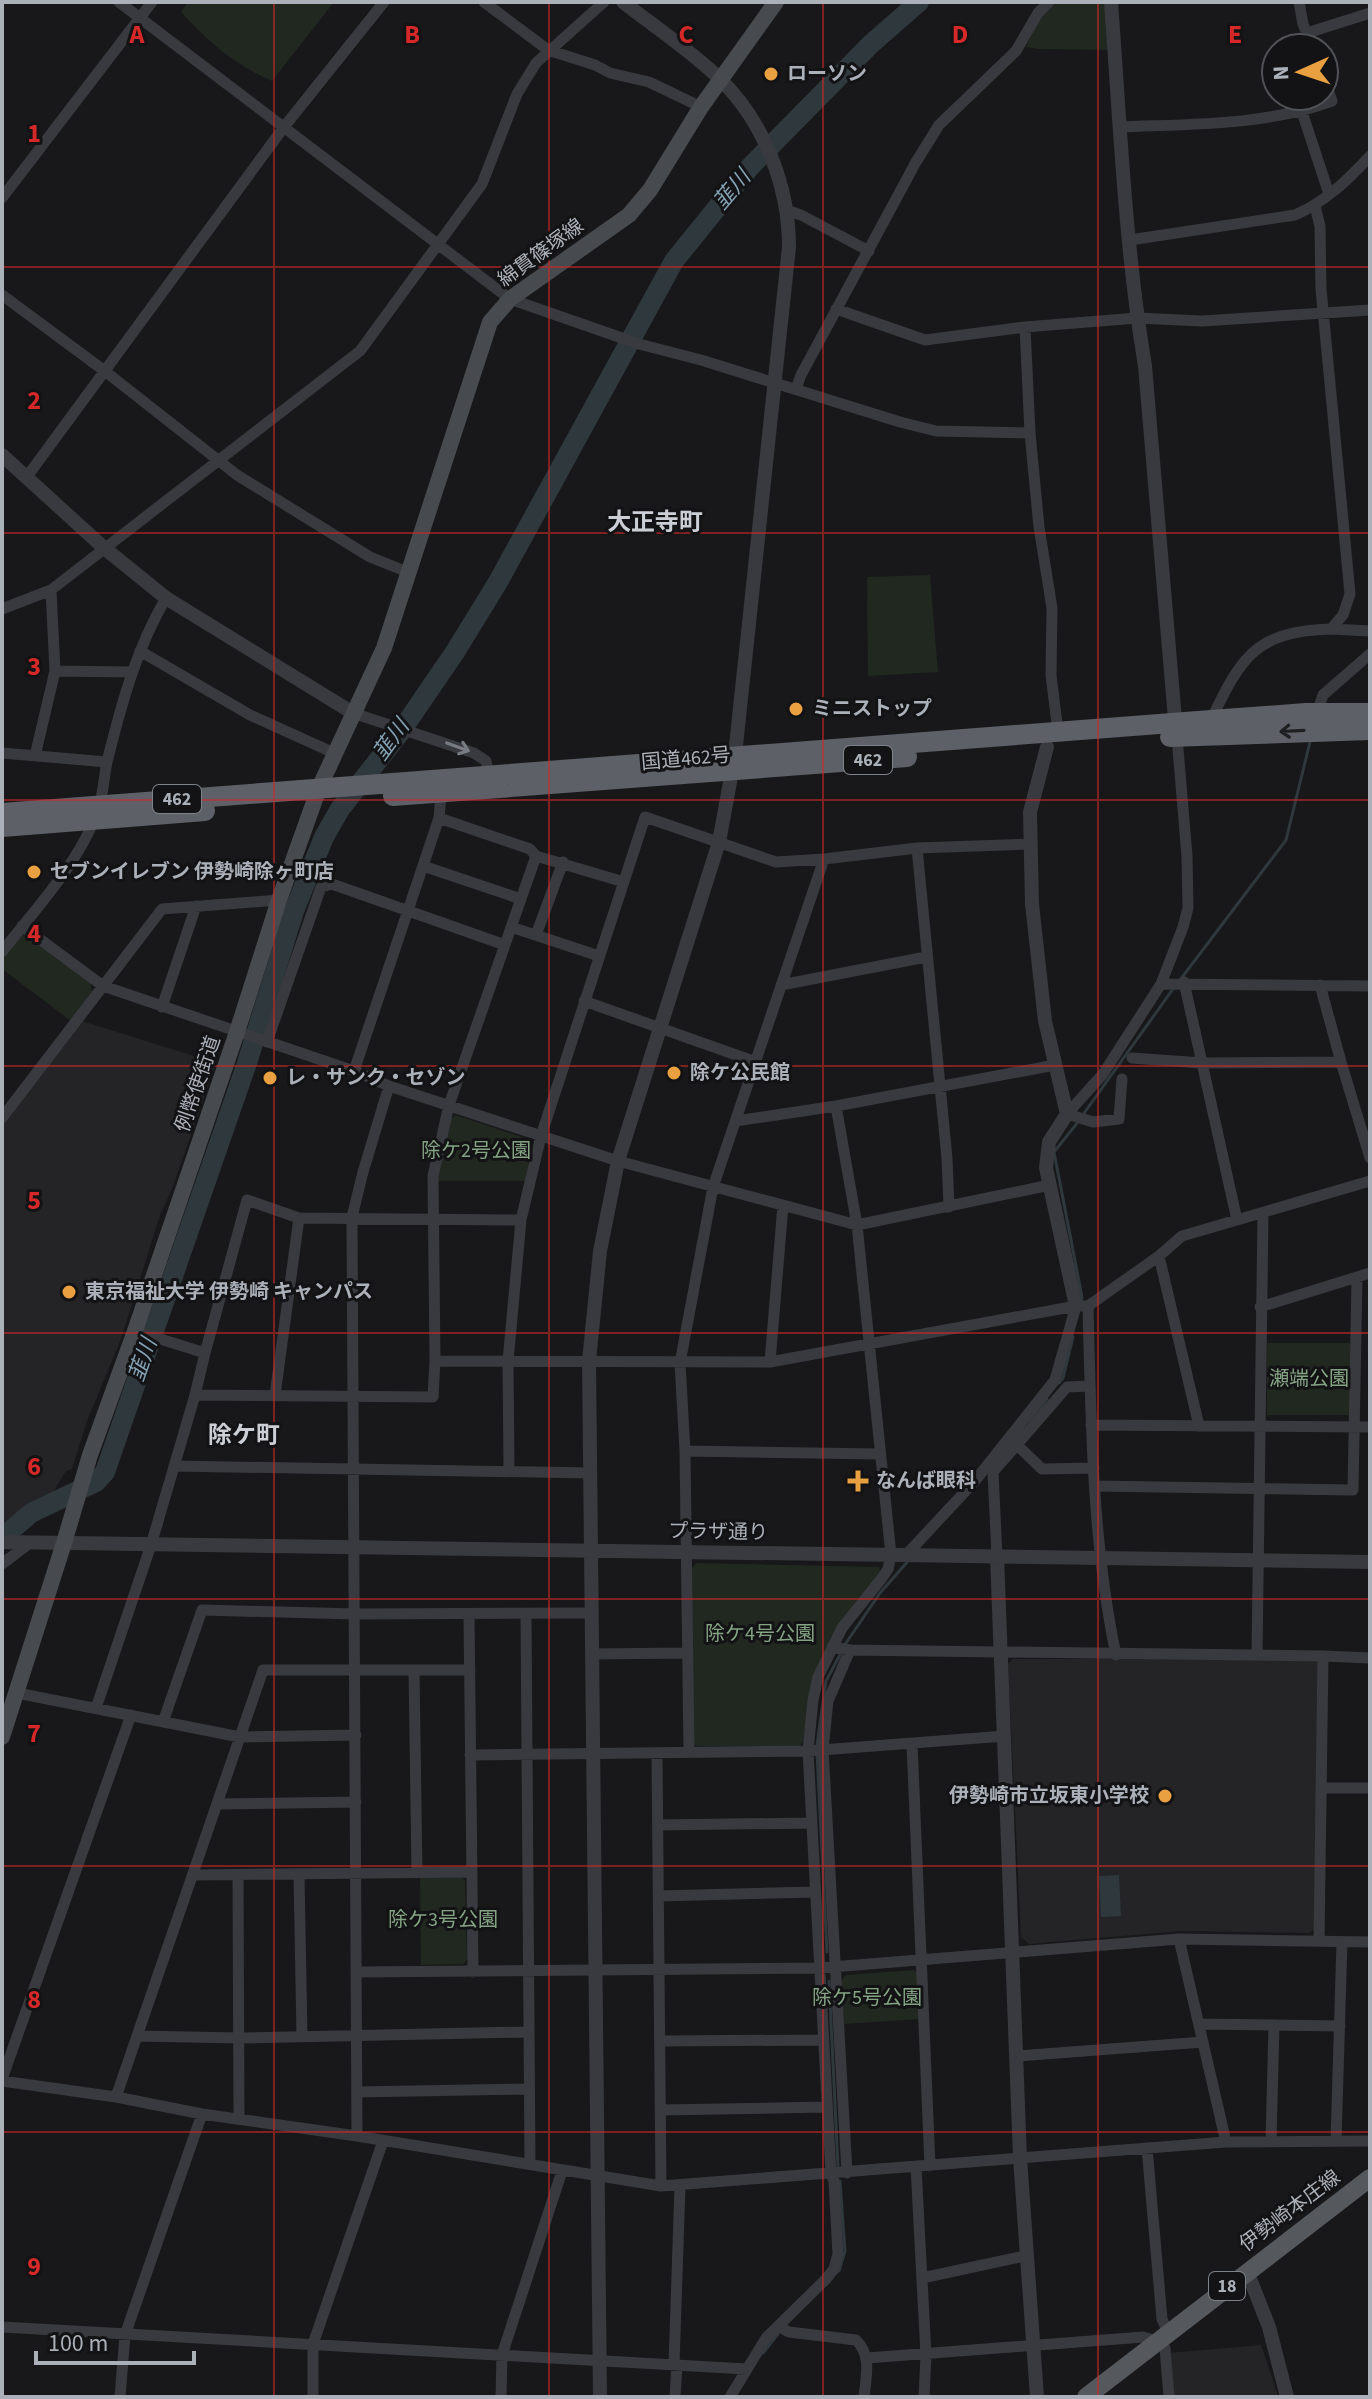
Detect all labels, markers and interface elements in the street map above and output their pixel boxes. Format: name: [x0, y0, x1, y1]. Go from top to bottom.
text: A: [129, 16, 146, 53]
text: B: [404, 16, 420, 53]
text: C: [678, 16, 694, 53]
text: D: [952, 16, 968, 53]
text: E: [1228, 16, 1242, 53]
north arrow: [1260, 32, 1340, 112]
place label: ローソン: [787, 60, 867, 88]
marker: ローソン: [762, 65, 780, 83]
text: N: [1265, 65, 1297, 81]
text: 1: [27, 115, 41, 152]
water label: 韮川: [706, 161, 760, 217]
street label: 綿貫篠塚線: [492, 212, 590, 294]
text: 2: [27, 382, 41, 419]
district label: 大正寺町: [607, 505, 703, 540]
text: 3: [27, 648, 41, 685]
place label: ミニストップ: [812, 695, 932, 723]
marker: ミニストップ: [787, 700, 805, 718]
water label: 韮川: [365, 711, 418, 767]
one-way arrow: [1279, 724, 1306, 739]
one-way arrow: [445, 741, 470, 755]
street label: 国道462号: [640, 741, 732, 777]
road number: 462: [844, 746, 892, 774]
road number: 462: [153, 785, 201, 813]
place label: セブンイレブン 伊勢崎除ヶ町店: [50, 858, 334, 886]
marker: セブンイレブン 伊勢崎除ヶ町店: [25, 863, 43, 881]
text: 4: [27, 915, 41, 952]
street label: 例幣使街道: [168, 1032, 228, 1136]
place label: 除ケ公民館: [690, 1059, 790, 1087]
place label: レ・サンク・セゾン: [286, 1064, 466, 1092]
marker: 除ケ公民館: [665, 1064, 683, 1082]
marker: レ・サンク・セゾン: [261, 1069, 279, 1087]
park label: 除ケ2号公園: [421, 1137, 531, 1165]
text: 5: [27, 1182, 41, 1219]
place label: 東京福祉大学 伊勢崎 キャンパス: [85, 1278, 373, 1306]
marker: 東京福祉大学 伊勢崎 キャンパス: [60, 1283, 78, 1301]
water label: 韮川: [121, 1332, 166, 1386]
park label: 瀬端公園: [1269, 1365, 1349, 1393]
district label: 除ケ町: [208, 1418, 280, 1453]
text: 6: [27, 1448, 41, 1485]
place label: なんば眼科: [876, 1467, 976, 1495]
marker: なんば眼科: [847, 1470, 869, 1492]
street label: プラザ通り: [668, 1517, 768, 1547]
park label: 除ケ4号公園: [705, 1620, 815, 1648]
text: 7: [27, 1715, 41, 1752]
place label: 伊勢崎市立坂東小学校: [949, 1782, 1149, 1810]
marker: 伊勢崎市立坂東小学校: [1156, 1787, 1174, 1805]
park label: 除ケ3号公園: [388, 1906, 498, 1934]
text: 8: [27, 1981, 41, 2018]
park label: 除ケ5号公園: [812, 1984, 922, 2012]
street label: 伊勢崎本庄線: [1234, 2164, 1346, 2258]
text: 9: [27, 2248, 41, 2285]
road number: 18: [1209, 2272, 1245, 2300]
scale bar: [36, 2315, 194, 2365]
text: 100 m: [48, 2326, 108, 2361]

